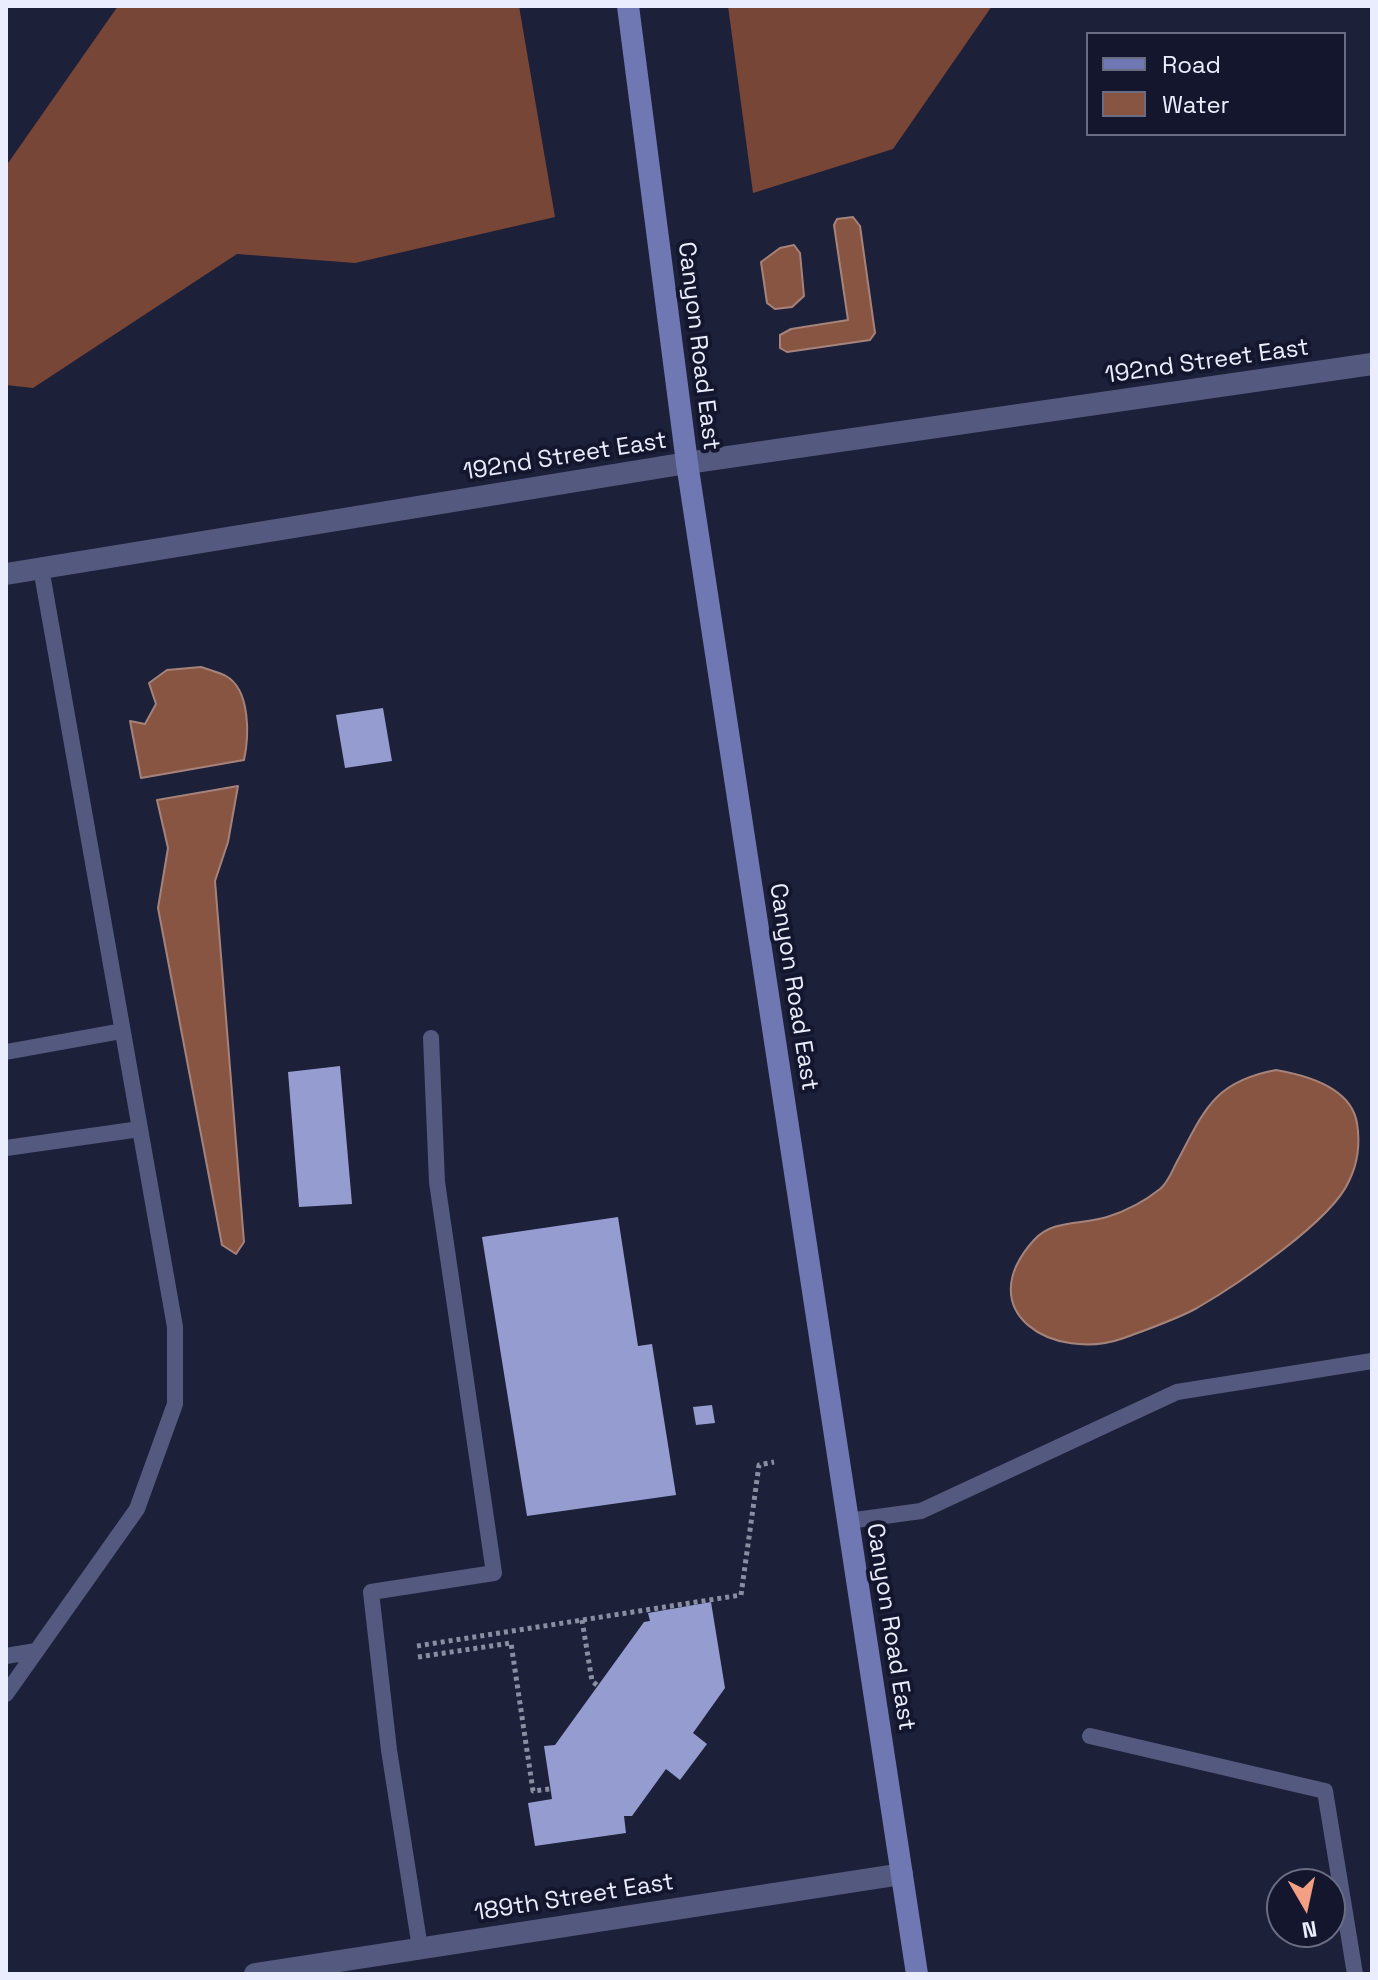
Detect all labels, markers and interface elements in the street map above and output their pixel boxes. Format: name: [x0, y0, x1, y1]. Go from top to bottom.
legend: [1086, 32, 1346, 136]
text: Road: [1162, 49, 1221, 80]
text: Water: [1162, 89, 1230, 120]
street label: Canyon Road East: [671, 240, 725, 452]
street label: 192nd Street East: [1103, 333, 1311, 391]
street label: 192nd Street East: [461, 427, 669, 487]
street label: Canyon Road East: [762, 881, 824, 1093]
street label: Canyon Road East: [859, 1521, 921, 1733]
street label: 189th Street East: [472, 1868, 676, 1928]
north arrow: [1266, 1868, 1346, 1948]
text: N: [1300, 1915, 1319, 1945]

